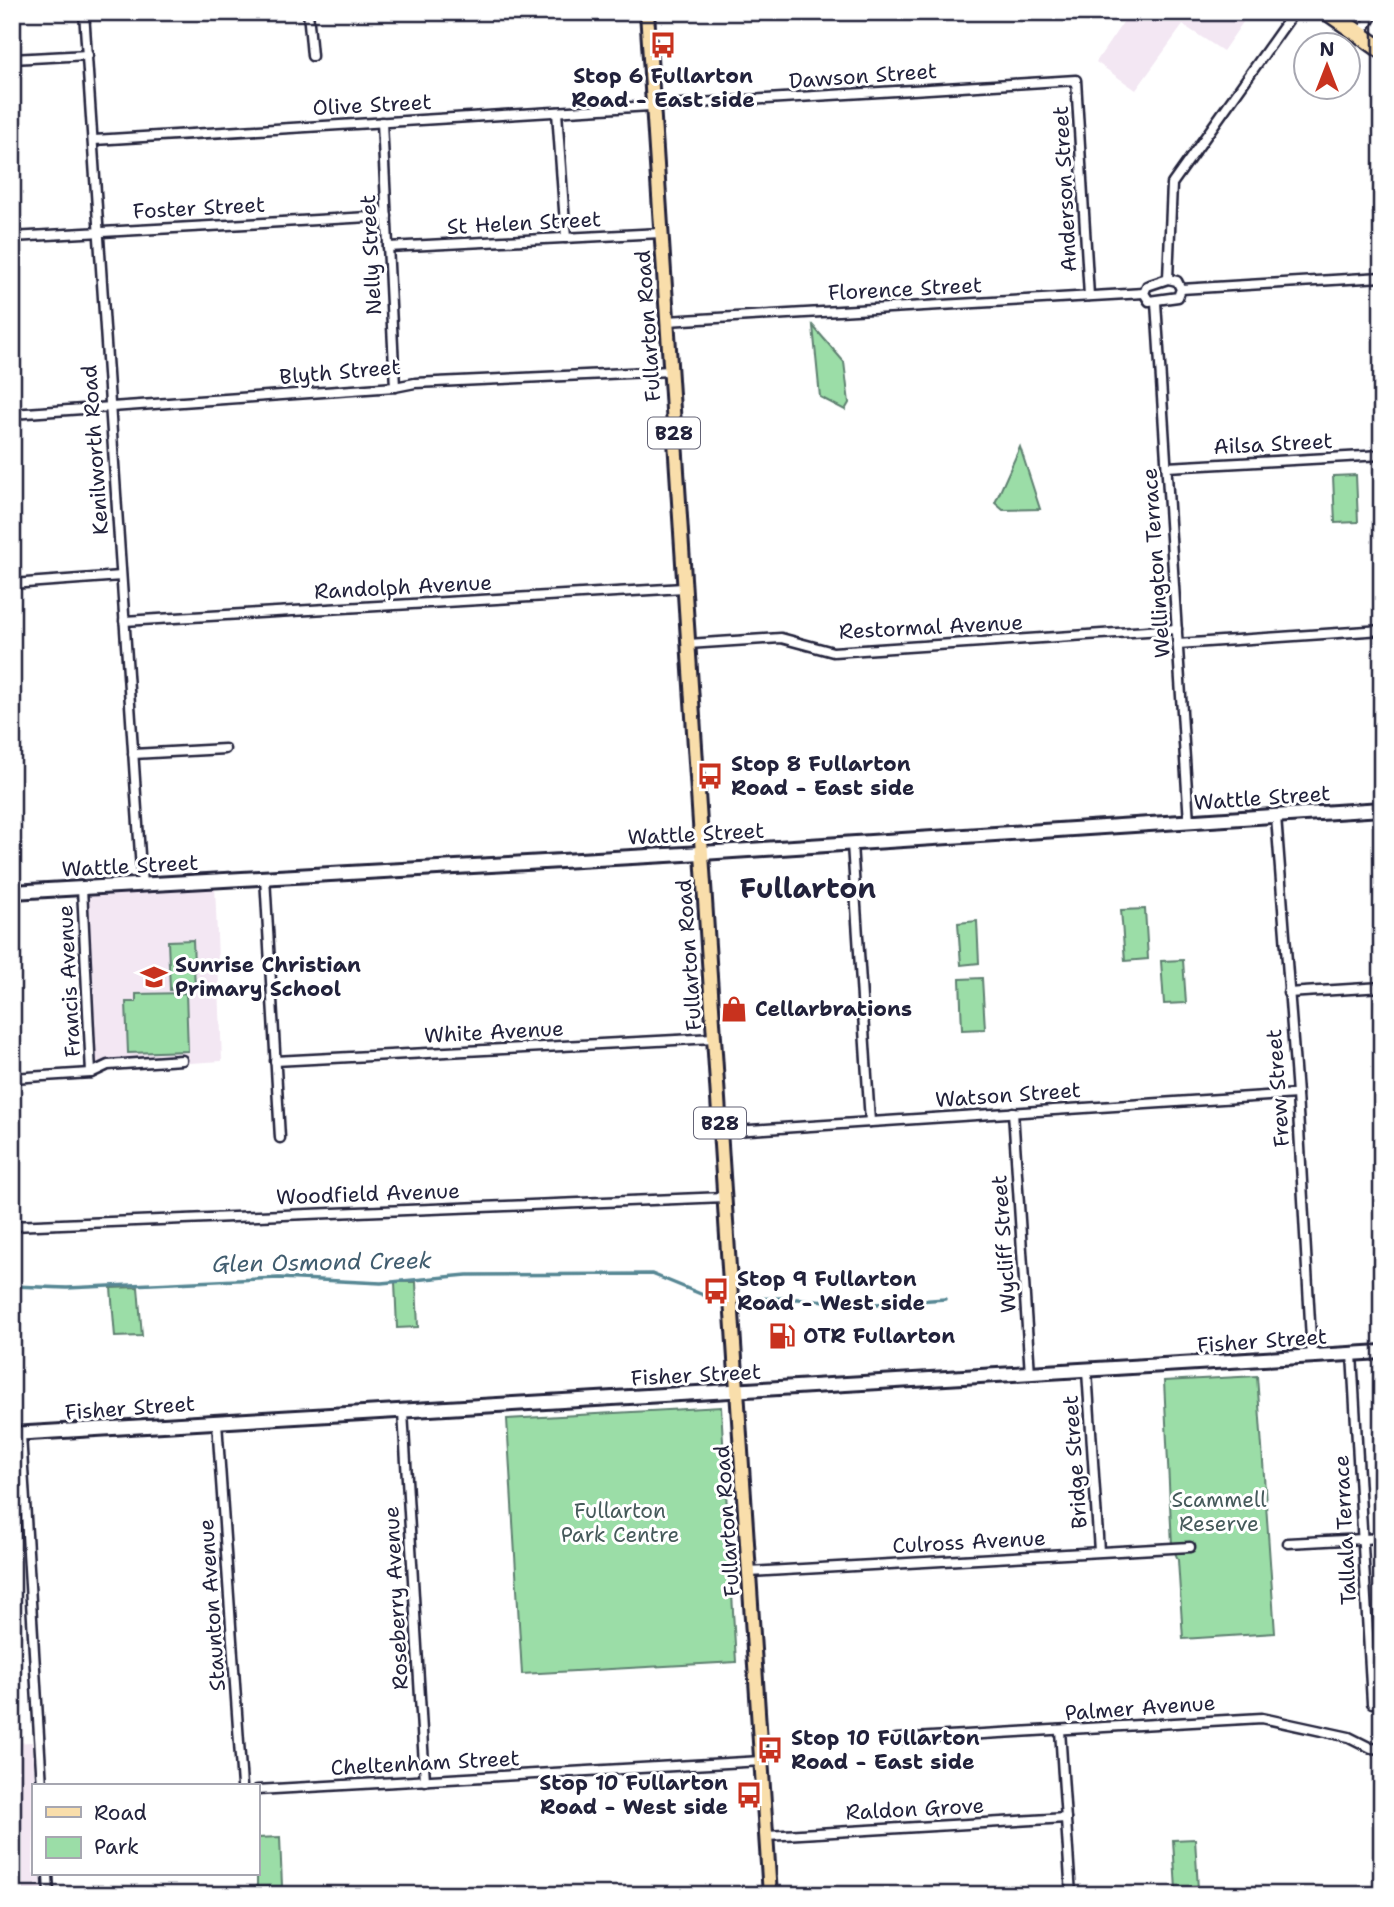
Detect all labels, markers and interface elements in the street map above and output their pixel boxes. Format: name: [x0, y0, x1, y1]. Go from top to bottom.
bus stop icon: Stop 6 Fullarton Road - East side: [648, 30, 678, 60]
north arrow: [1292, 32, 1362, 102]
text: N: [1319, 37, 1335, 62]
street label: Dawson Street: [788, 57, 938, 95]
place label: Stop 6 Fullarton Road - East side: [571, 62, 755, 114]
street label: Olive Street: [312, 88, 432, 122]
street label: Anderson Street: [1047, 105, 1083, 273]
street label: Foster Street: [132, 191, 266, 225]
street label: Nelly Street: [354, 194, 388, 316]
street label: St Helen Street: [446, 205, 602, 241]
street label: Fullarton Road: [629, 249, 667, 403]
street label: Florence Street: [827, 271, 983, 307]
street label: Blyth Street: [278, 353, 402, 391]
street label: Kenilworth Road: [75, 364, 115, 536]
road number: B28: [648, 418, 700, 448]
street label: Ailsa Street: [1213, 427, 1333, 461]
street label: Wellington Terrace: [1135, 467, 1177, 659]
street label: Randolph Avenue: [313, 568, 493, 606]
street label: Restormal Avenue: [838, 608, 1024, 646]
place label: Stop 8 Fullarton Road - East side: [731, 750, 914, 802]
bus stop icon: Stop 8 Fullarton Road - East side: [695, 761, 725, 791]
street label: Wattle Street: [1193, 779, 1331, 817]
street label: Wattle Street: [627, 816, 765, 852]
street label: Wattle Street: [61, 848, 199, 884]
district label: Fullarton: [740, 869, 876, 907]
street label: Fullarton Road: [670, 878, 708, 1032]
street label: Francis Avenue: [51, 904, 87, 1058]
place label: Sunrise Christian Primary School: [175, 951, 361, 1003]
school or university icon: Sunrise Christian Primary School: [139, 962, 169, 992]
shop icon: Cellarbrations: [719, 994, 749, 1024]
place label: Cellarbrations: [755, 995, 912, 1023]
street label: White Avenue: [423, 1014, 565, 1050]
street label: Frew Street: [1260, 1028, 1296, 1148]
street label: Watson Street: [934, 1076, 1082, 1114]
road number: B28: [694, 1107, 746, 1138]
street label: Wycliff Street: [985, 1174, 1023, 1314]
street label: Woodfield Avenue: [276, 1177, 460, 1211]
water label: Glen Osmond Creek: [212, 1245, 432, 1279]
place label: Stop 9 Fullarton Road - West side: [737, 1265, 925, 1317]
bus stop icon: Stop 9 Fullarton Road - West side: [701, 1276, 731, 1306]
fuel station icon: OTR Fullarton: [767, 1321, 797, 1351]
place label: OTR Fullarton: [803, 1322, 955, 1350]
street label: Fisher Street: [1196, 1322, 1328, 1360]
street label: Fisher Street: [630, 1358, 762, 1392]
street label: Fisher Street: [64, 1389, 196, 1427]
street label: Bridge Street: [1056, 1394, 1094, 1530]
street label: Fullarton Road: [708, 1444, 746, 1598]
street label: Tallala Terrace: [1327, 1454, 1363, 1606]
park label: Scammell Reserve: [1172, 1486, 1267, 1538]
park label: Fullarton Park Centre: [561, 1497, 679, 1549]
street label: Roseberry Avenue: [377, 1505, 415, 1691]
street label: Staunton Avenue: [192, 1518, 232, 1692]
street label: Culross Avenue: [892, 1524, 1046, 1560]
street label: Palmer Avenue: [1064, 1689, 1216, 1727]
place label: Stop 10 Fullarton Road - East side: [791, 1724, 980, 1776]
bus stop icon: Stop 10 Fullarton Road - East side: [755, 1735, 785, 1765]
street label: Cheltenham Street: [330, 1744, 520, 1782]
place label: Stop 10 Fullarton Road - West side: [539, 1769, 728, 1821]
bus stop icon: Stop 10 Fullarton Road - West side: [734, 1780, 764, 1810]
legend: [32, 1784, 259, 1876]
street label: Raldon Grove: [845, 1791, 985, 1827]
text: Road: [94, 1799, 147, 1827]
text: Park: [94, 1833, 139, 1861]

